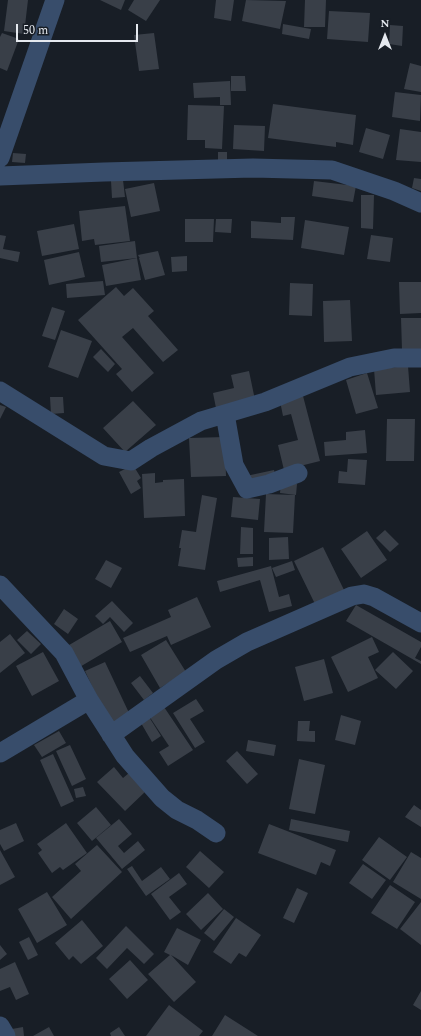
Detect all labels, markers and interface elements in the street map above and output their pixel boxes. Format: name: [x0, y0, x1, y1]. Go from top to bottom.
text: N: [381, 15, 389, 32]
scale bar: [18, 16, 140, 42]
north arrow: [365, 16, 405, 56]
text: 50 m: [23, 21, 48, 40]

